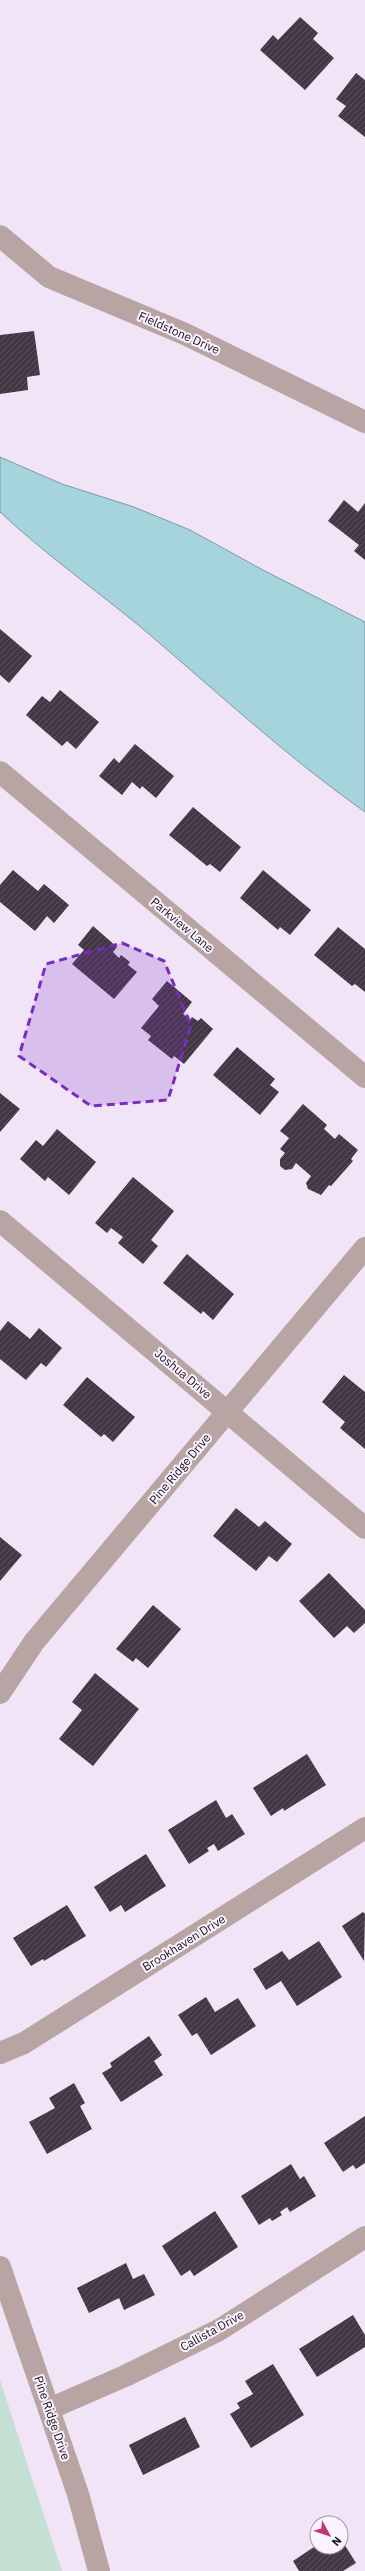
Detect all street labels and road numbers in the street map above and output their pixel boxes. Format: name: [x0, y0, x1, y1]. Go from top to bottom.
street label: Fieldstone Drive: [136, 308, 222, 357]
street label: Parkview Lane: [148, 894, 217, 956]
street label: Joshua Drive: [152, 1346, 215, 1402]
street label: Pine Ridge Drive: [146, 1430, 214, 1507]
street label: Brookhaven Drive: [139, 1911, 228, 1974]
street label: Callista Drive: [177, 2307, 247, 2354]
street label: Pine Ridge Drive: [31, 2374, 74, 2462]

